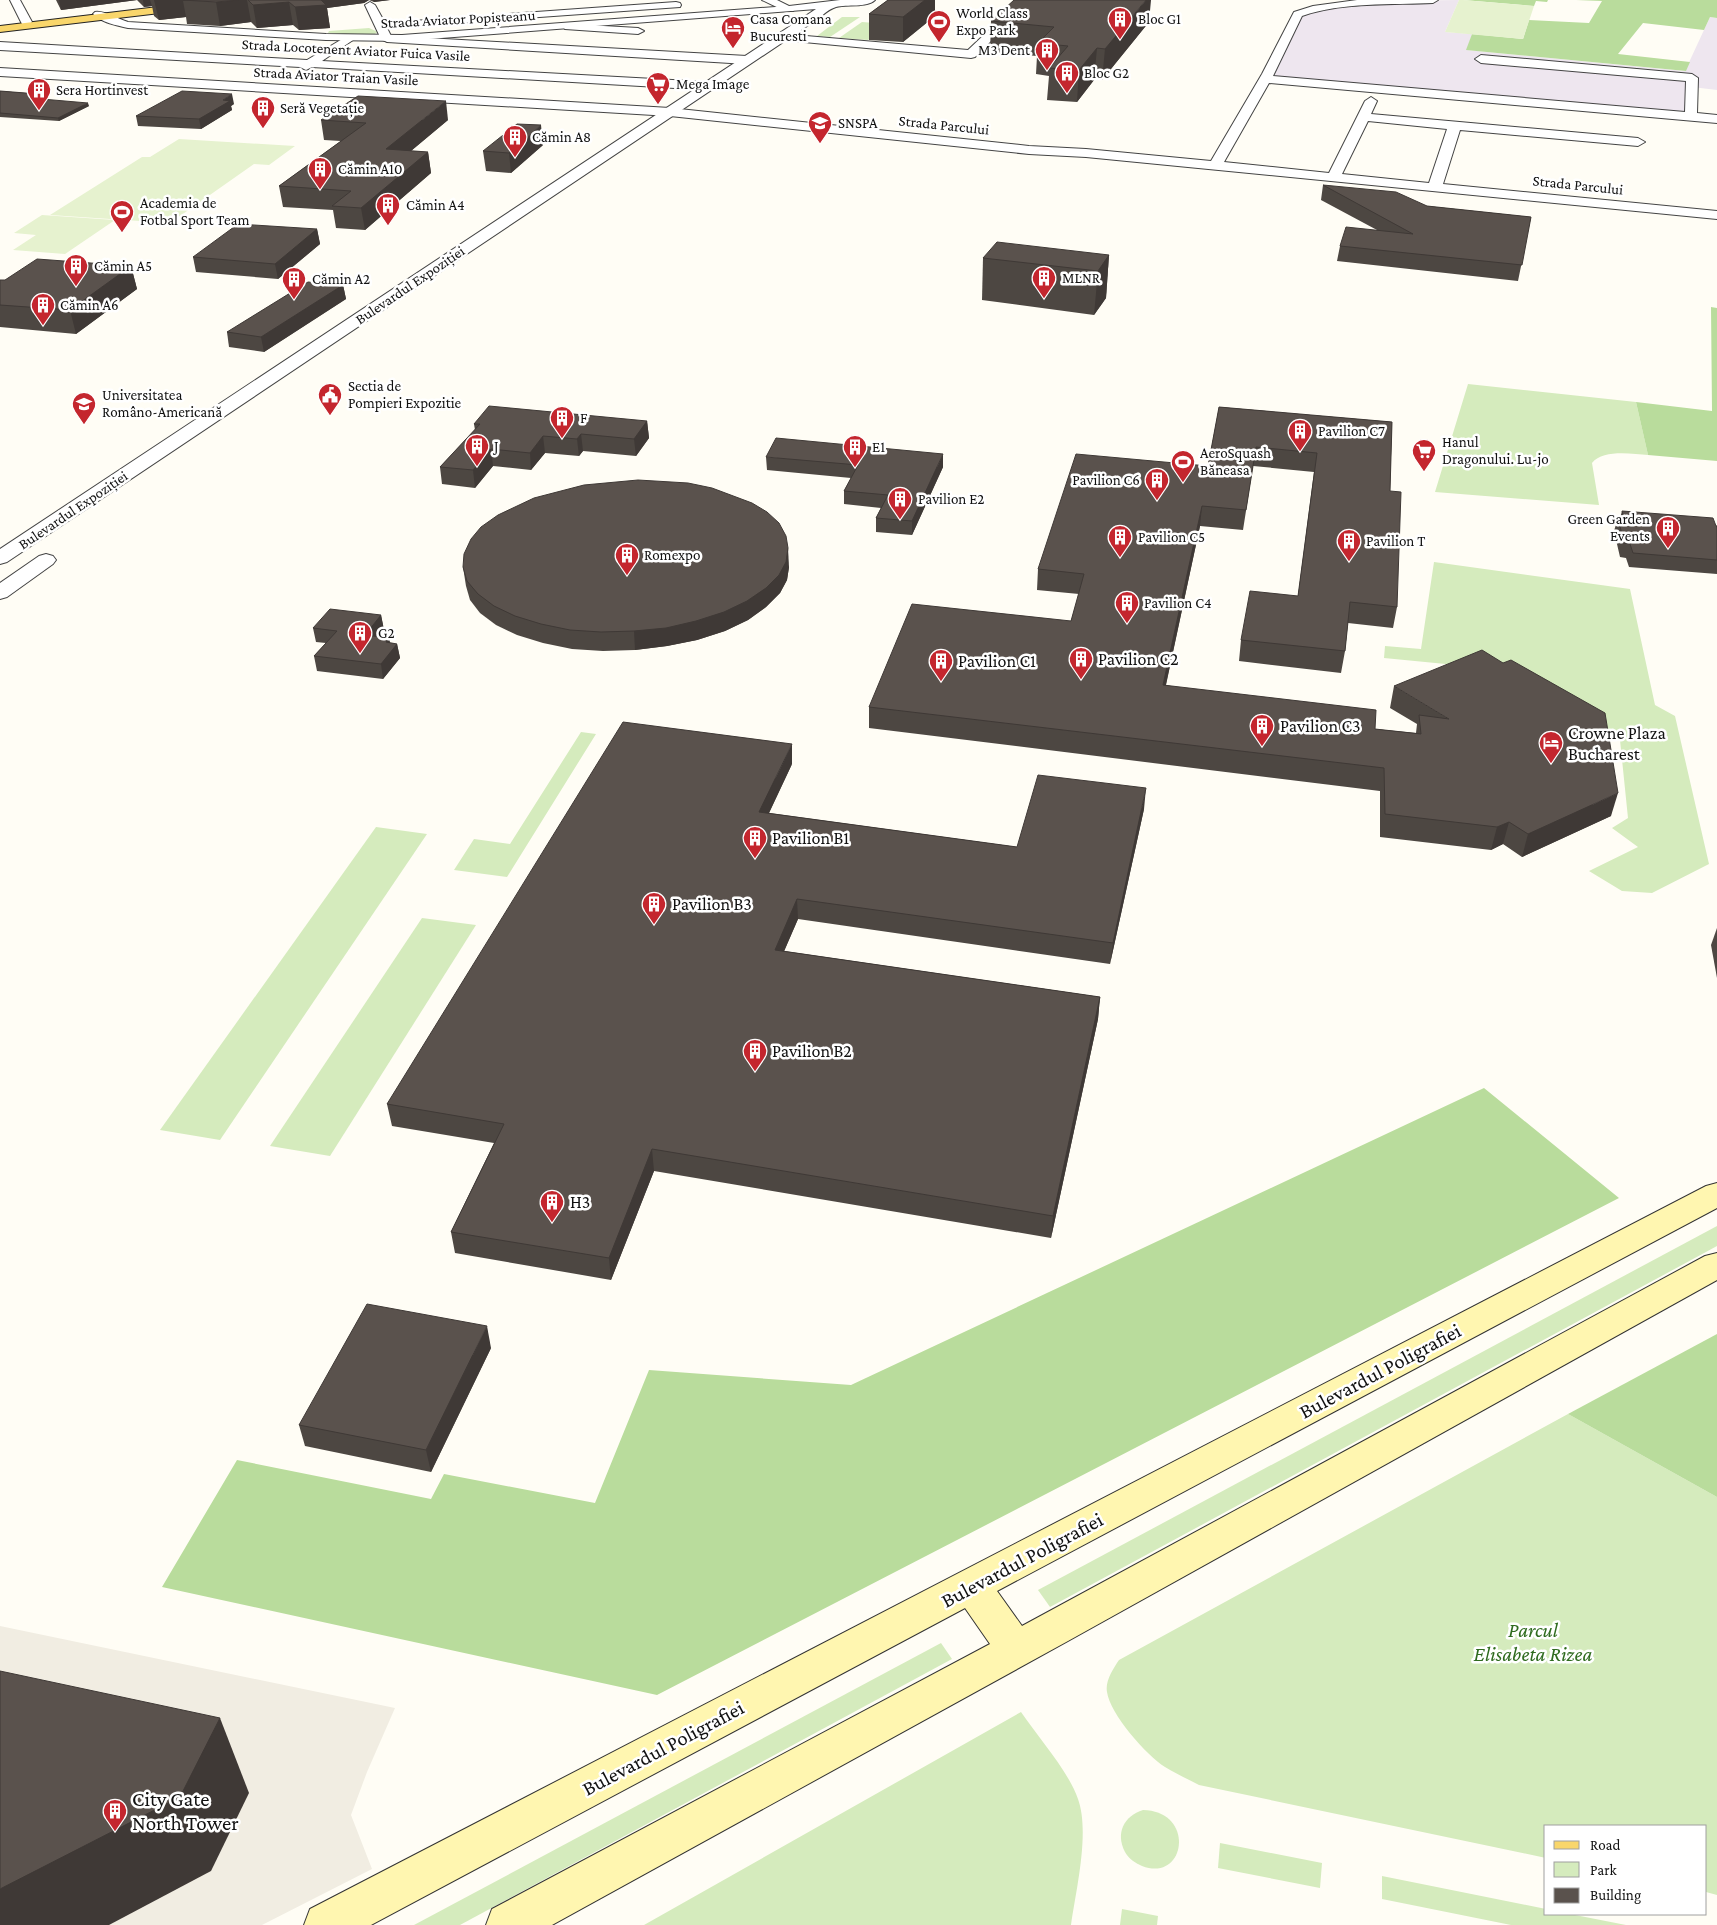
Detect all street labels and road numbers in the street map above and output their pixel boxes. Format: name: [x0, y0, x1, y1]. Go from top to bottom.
street label: Strada Aviator Popișteanu: [380, 7, 536, 33]
street label: Strada Locotenent Aviator Fuica Vasile: [241, 36, 471, 64]
street label: Strada Aviator Traian Vasile: [253, 64, 419, 88]
street label: Strada Parcului: [898, 112, 990, 138]
street label: Strada Parcului: [1532, 172, 1624, 198]
street label: Bulevardul Expoziției: [352, 243, 469, 329]
street label: Bulevardul Expoziției: [15, 468, 132, 554]
street label: Bulevardul Poligrafiei: [1295, 1318, 1465, 1424]
street label: Bulevardul Poligrafiei: [937, 1507, 1107, 1613]
street label: Bulevardul Poligrafiei: [578, 1695, 748, 1801]

